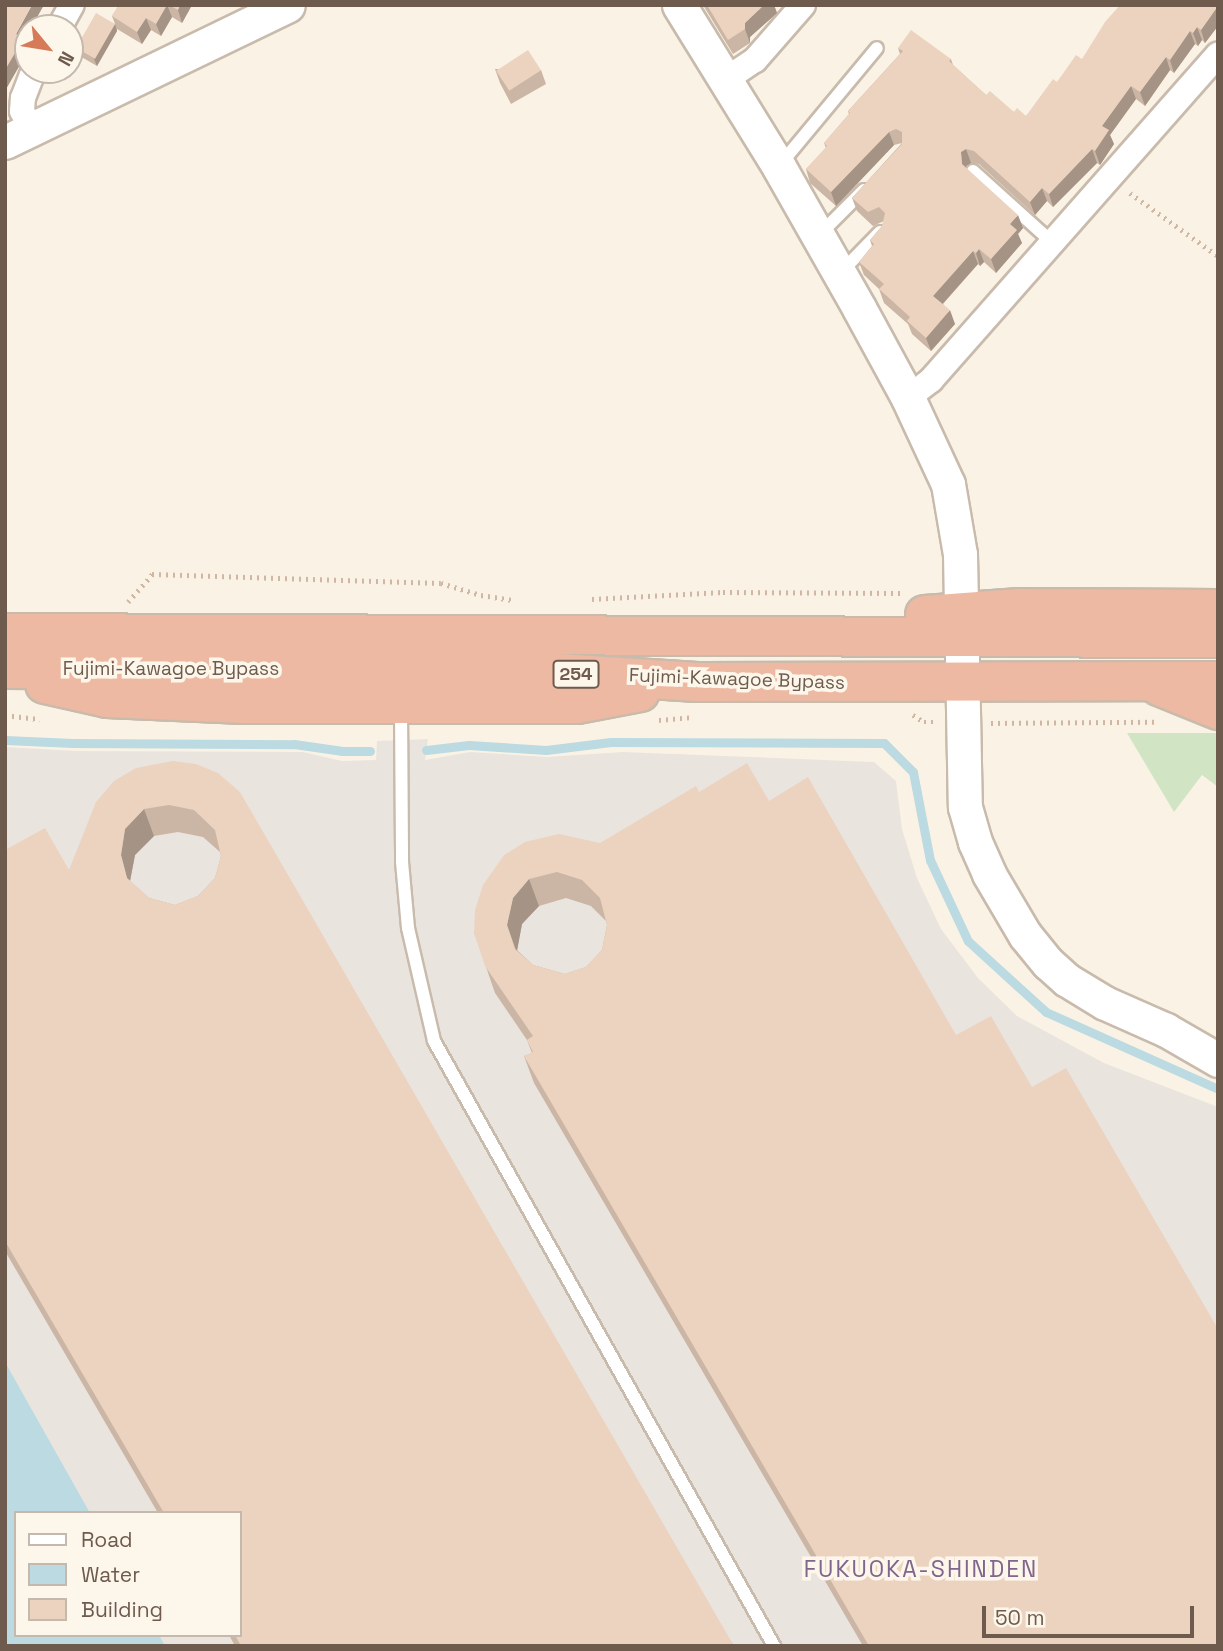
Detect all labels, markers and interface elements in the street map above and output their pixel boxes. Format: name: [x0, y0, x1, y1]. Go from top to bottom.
north arrow: [14, 14, 84, 84]
text: N: [52, 47, 80, 71]
street label: Fujimi-Kawagoe Bypass: [63, 658, 279, 680]
road number: 254: [552, 660, 600, 688]
street label: Fujimi-Kawagoe Bypass: [629, 664, 845, 694]
legend: [14, 1511, 242, 1637]
text: Road: [81, 1526, 133, 1553]
district label: FUKUOKA-SHINDEN: [806, 1555, 1036, 1583]
text: Water: [81, 1561, 140, 1588]
scale bar: [985, 1592, 1197, 1636]
text: Building: [81, 1596, 163, 1623]
text: 50 m: [995, 1604, 1045, 1631]

